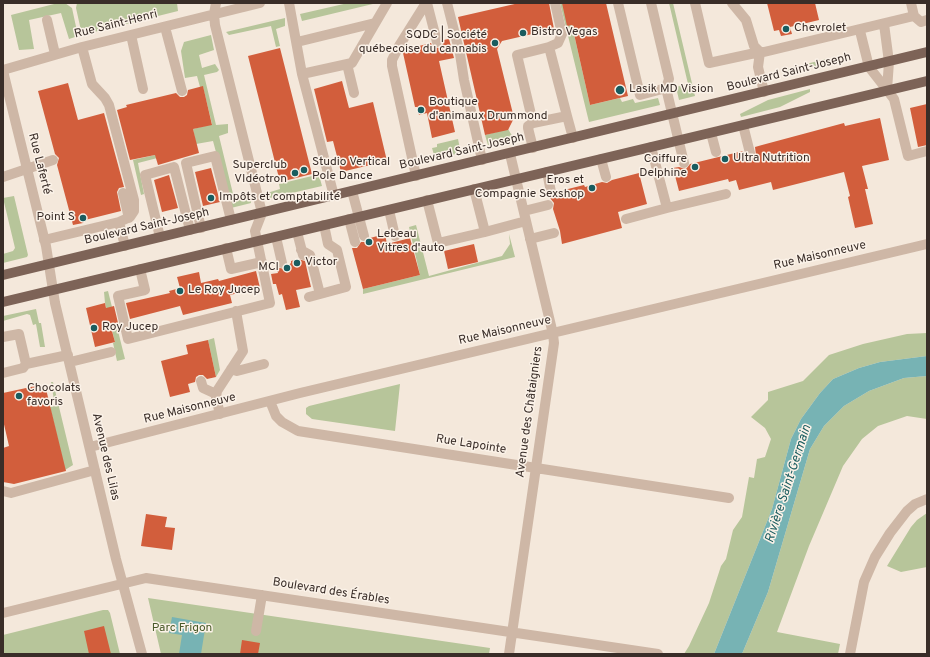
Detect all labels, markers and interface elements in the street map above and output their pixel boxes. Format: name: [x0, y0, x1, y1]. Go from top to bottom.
street label: Rue Saint-Henri: [73, 8, 159, 42]
place label: Chevrolet: [794, 22, 846, 36]
marker: Chevrolet: [781, 24, 791, 34]
place label: Bistro Vegas: [531, 26, 598, 40]
marker: Bistro Vegas: [518, 28, 528, 38]
place label: SQDC | Société québecoise du cannabis: [359, 29, 487, 57]
marker: SQDC | Société québecoise du cannabis: [490, 38, 500, 48]
street label: Boulevard Saint-Joseph: [725, 51, 853, 95]
place label: Lasik MD Vision: [629, 83, 713, 97]
marker: Lasik MD Vision: [614, 84, 626, 96]
place label: Boutique d'animaux Drummond: [429, 96, 548, 124]
marker: Boutique d'animaux Drummond: [416, 105, 426, 115]
street label: Boulevard Saint-Joseph: [398, 131, 526, 173]
street label: Rue Laferté: [24, 132, 54, 196]
place label: Ultra Nutrition: [733, 152, 810, 166]
place label: Coiffure Delphine: [639, 153, 687, 181]
marker: Ultra Nutrition: [720, 154, 730, 164]
place label: Studio Vertical Pole Dance: [312, 156, 390, 184]
place label: Superclub VIdéotron: [232, 159, 287, 187]
marker: Coiffure Delphine: [690, 162, 700, 172]
marker: Studio Vertical Pole Dance: [299, 165, 309, 175]
marker: Superclub VIdéotron: [290, 168, 300, 178]
place label: Eros et Compagnie Sexshop: [475, 174, 584, 202]
marker: Eros et Compagnie Sexshop: [587, 183, 597, 193]
place label: Impôts et comptabilité: [219, 191, 340, 205]
marker: Impôts et comptabilité: [206, 193, 216, 203]
street label: Boulevard Saint-Joseph: [83, 206, 211, 248]
place label: Point S: [37, 211, 75, 225]
marker: Point S: [78, 213, 88, 223]
place label: Lebeau Vitres d'auto: [377, 228, 445, 256]
marker: Lebeau Vitres d'auto: [364, 237, 374, 247]
street label: Rue Maisonneuve: [772, 238, 868, 274]
place label: Victor: [305, 256, 337, 270]
marker: Victor: [292, 258, 302, 268]
place label: MCI: [258, 261, 279, 275]
marker: MCI: [282, 263, 292, 273]
place label: Le Roy Jucep: [188, 284, 260, 298]
marker: Le Roy Jucep: [175, 286, 185, 296]
street label: Rue Maisonneuve: [457, 313, 553, 349]
place label: Roy Jucep: [102, 321, 158, 335]
marker: Roy Jucep: [89, 323, 99, 333]
street label: Avenue des Châtaigniers: [514, 345, 546, 479]
place label: Chocolats favoris: [27, 382, 81, 410]
marker: Chocolats favoris: [14, 391, 24, 401]
street label: Rue Maisonneuve: [143, 391, 237, 427]
street label: Avenue des Lilas: [88, 412, 122, 502]
water label: Rivière Saint-Germain: [763, 423, 815, 545]
street label: Rue Lapointe: [435, 432, 507, 458]
street label: Boulevard des Érables: [271, 576, 391, 608]
park label: Parc Frigon: [152, 622, 212, 636]

